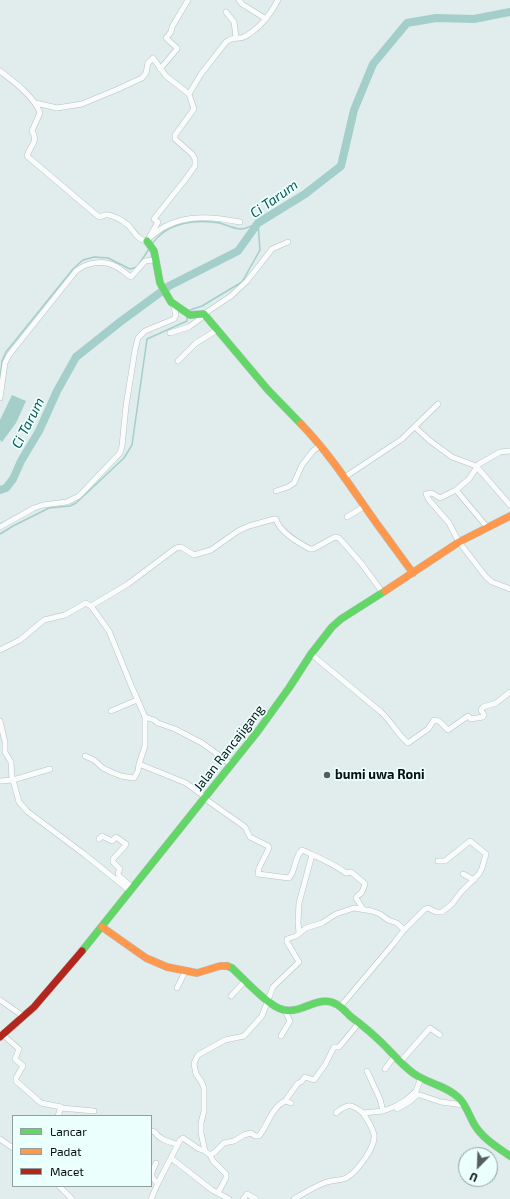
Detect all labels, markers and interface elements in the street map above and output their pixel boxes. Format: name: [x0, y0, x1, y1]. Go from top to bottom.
water label: Ci Tarum: [247, 176, 301, 222]
water label: Ci Tarum: [8, 395, 48, 451]
street label: Jalan Rancajigang: [191, 702, 267, 794]
place label: bumi uwa Roni: [335, 767, 425, 783]
marker: bumi uwa Roni: [322, 770, 332, 780]
legend: [12, 1115, 152, 1187]
text: Lancar: [50, 1124, 87, 1138]
text: Padat: [50, 1144, 82, 1158]
north arrow: [458, 1147, 498, 1187]
text: Macet: [50, 1164, 84, 1178]
text: U: [468, 1170, 480, 1185]

